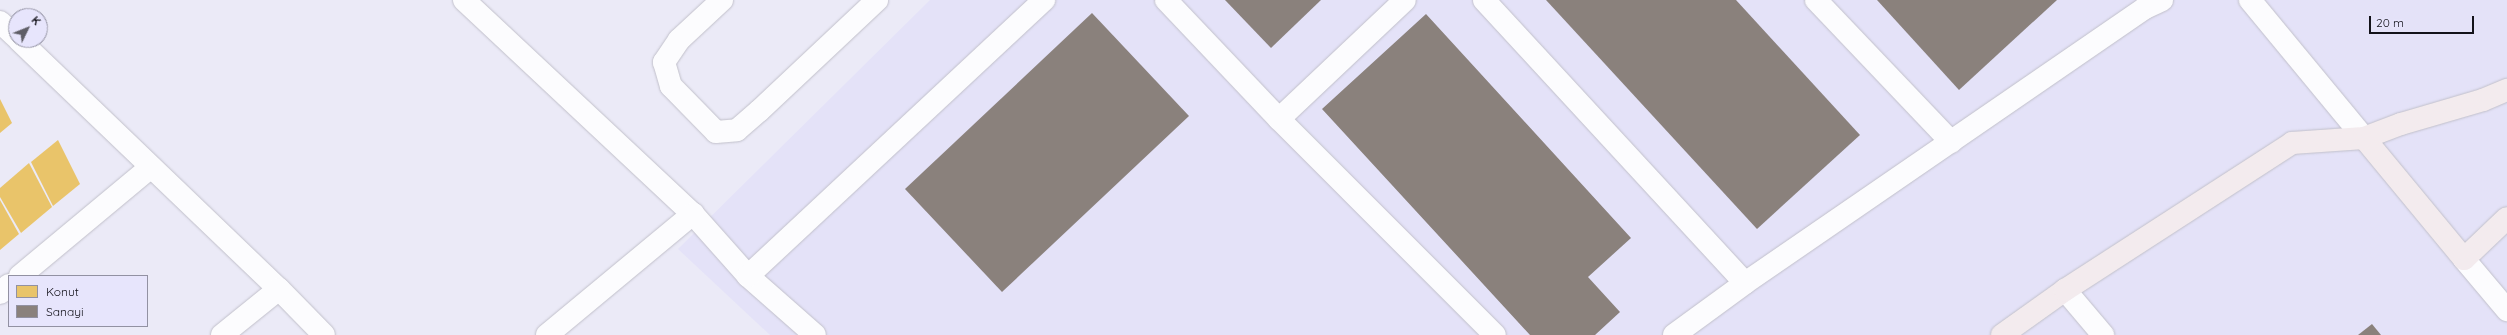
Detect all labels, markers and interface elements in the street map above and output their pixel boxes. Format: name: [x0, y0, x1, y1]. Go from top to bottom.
north arrow: [8, 8, 48, 48]
scale bar: [2371, 8, 2476, 34]
text: K: [28, 13, 44, 28]
text: 20 m: [2376, 15, 2404, 30]
legend: [8, 275, 148, 327]
text: Konut: [46, 284, 79, 299]
text: Sanayi: [46, 304, 84, 319]

